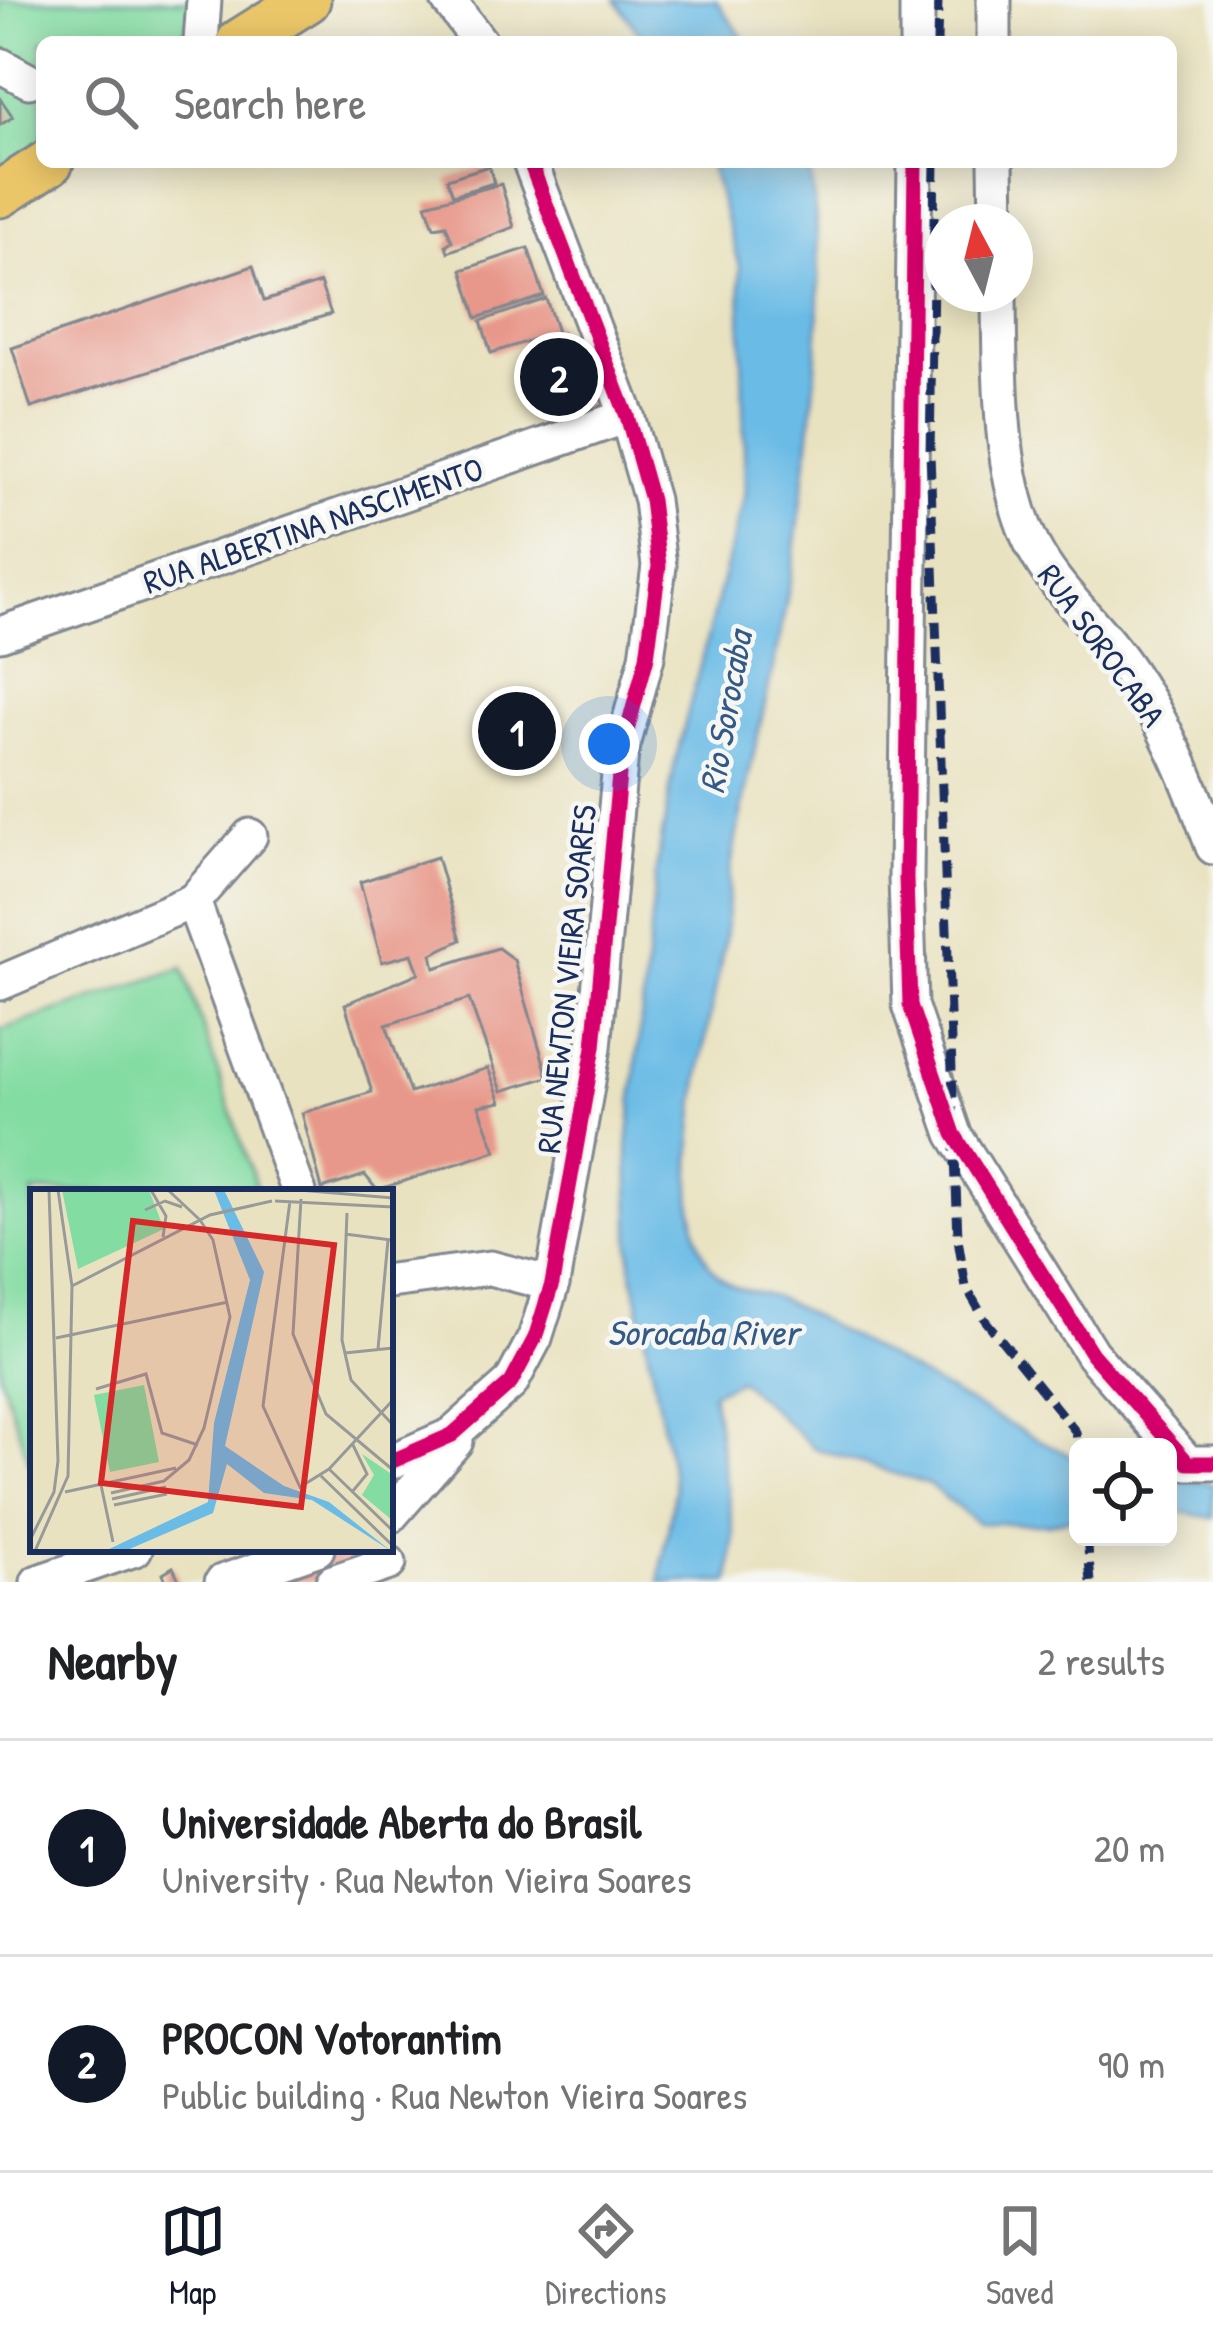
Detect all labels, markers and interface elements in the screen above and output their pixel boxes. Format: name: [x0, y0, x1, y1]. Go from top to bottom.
search box: [36, 36, 1177, 168]
icon: search: [78, 69, 144, 135]
text: Search here: [174, 72, 366, 133]
north arrow: [925, 204, 1033, 312]
pin: 2: [520, 332, 598, 422]
street label: RUA ALBERTINA NASCIMENTO: [137, 446, 489, 604]
street label: RUA SOROCABA: [1028, 555, 1176, 735]
water label: Rio Sorocaba: [686, 623, 764, 797]
pin: 1: [478, 686, 556, 776]
your location: [579, 714, 639, 774]
street label: RUA NEWTON VIEIRA SOARES: [526, 803, 606, 1155]
inset map: [30, 1189, 393, 1552]
water label: Sorocaba River: [607, 1307, 803, 1356]
map controls: [1069, 1438, 1177, 1546]
button: locate: [1069, 1438, 1177, 1546]
text: Nearby: [48, 1626, 178, 1695]
text: 2 results: [1038, 1634, 1165, 1687]
text: Universidade Aberta do Brasil: [162, 1791, 641, 1852]
text: 1: [80, 1821, 94, 1874]
text: 20 m: [1094, 1821, 1165, 1874]
text: University · Rua Newton Vieira Soares: [162, 1852, 692, 1905]
text: PROCON Votorantim: [162, 2007, 502, 2068]
text: 2: [78, 2037, 96, 2090]
text: 90 m: [1098, 2037, 1165, 2090]
text: Public building · Rua Newton Vieira Soares: [162, 2068, 747, 2121]
tab: Map: [160, 2198, 226, 2314]
tab: Directions: [545, 2198, 667, 2314]
tab: Saved: [986, 2198, 1053, 2314]

